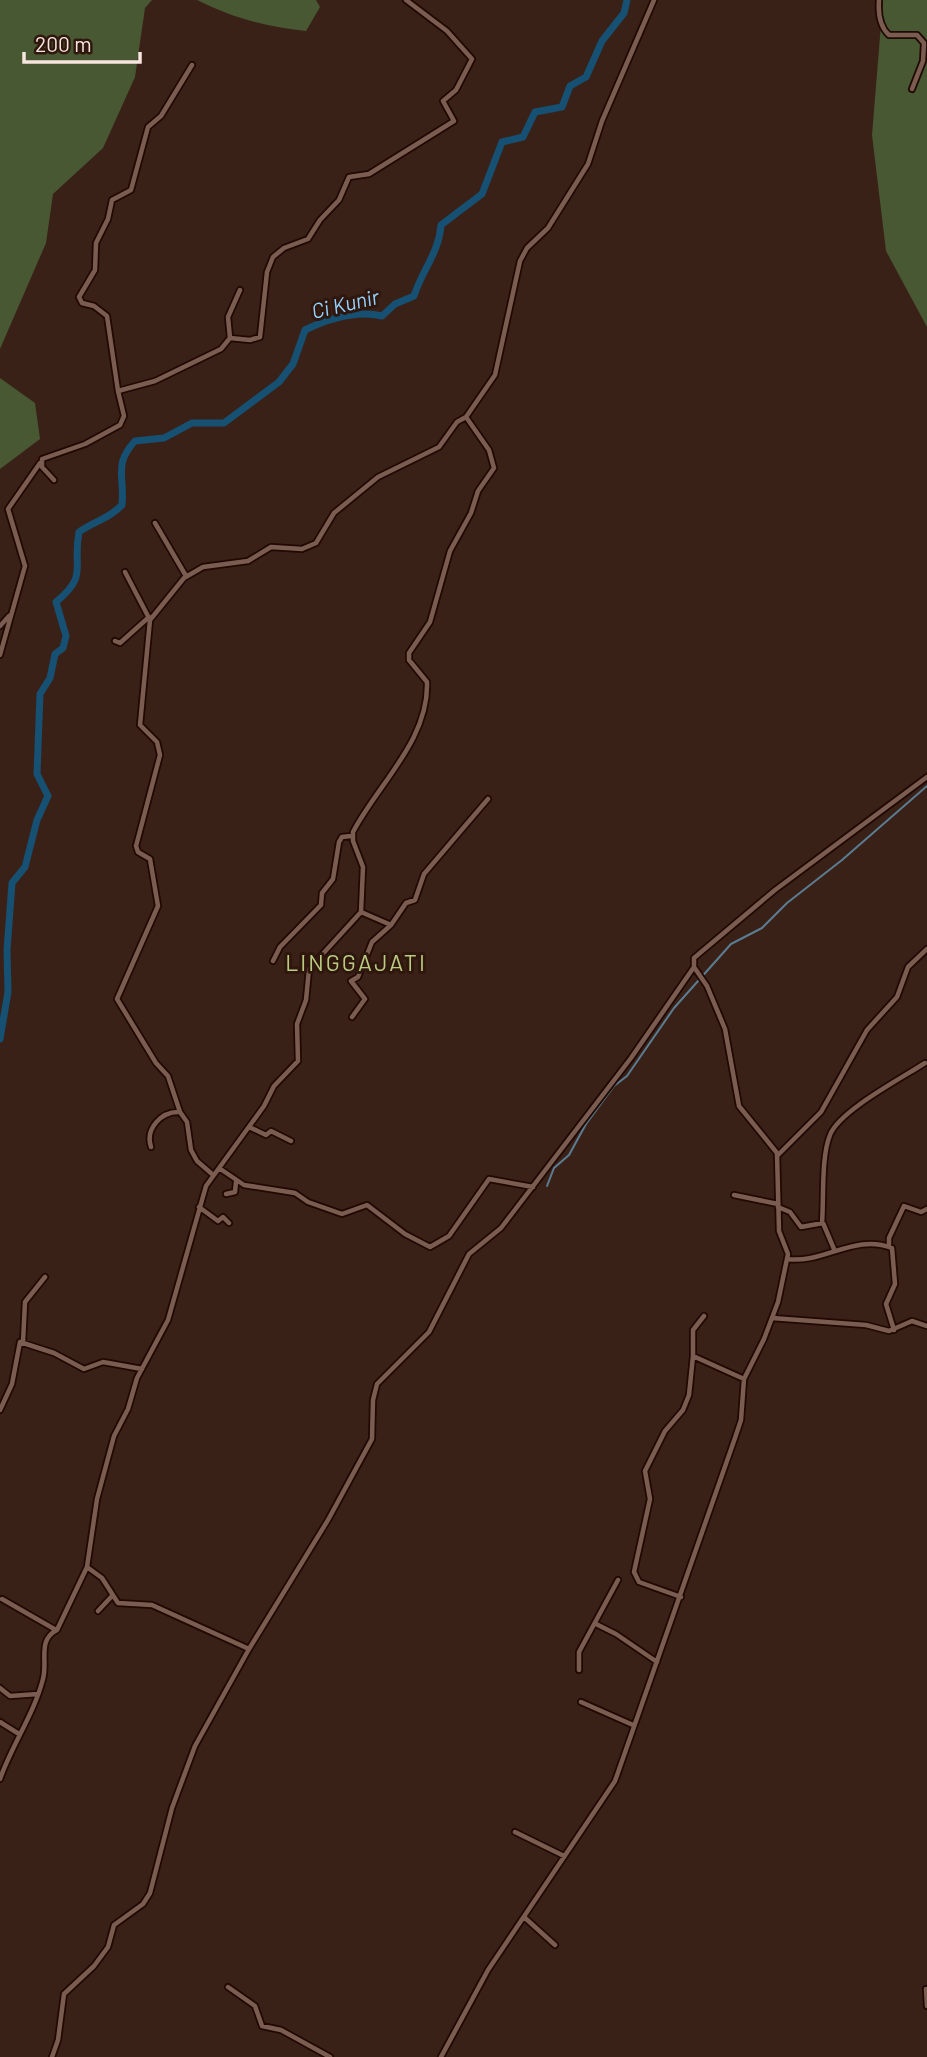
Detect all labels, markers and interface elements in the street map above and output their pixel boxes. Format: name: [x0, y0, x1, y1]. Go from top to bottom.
scale bar: [24, 21, 140, 65]
text: 200 m: [35, 31, 92, 56]
water label: Ci Kunir: [309, 283, 382, 323]
district label: LINGGAJATI: [285, 948, 427, 976]

